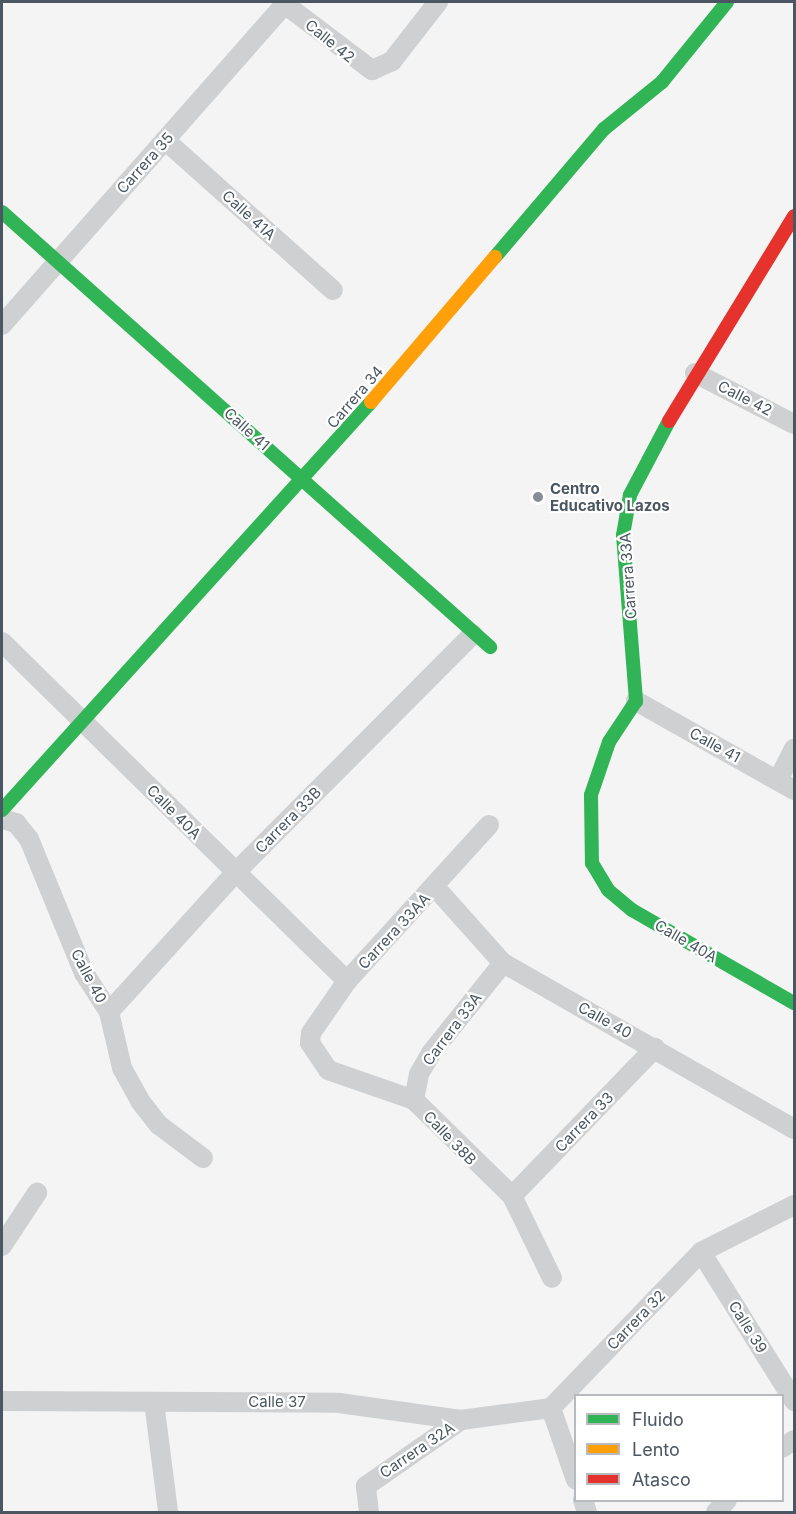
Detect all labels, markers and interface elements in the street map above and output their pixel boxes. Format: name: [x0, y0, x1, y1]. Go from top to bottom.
street label: Calle 42: [302, 16, 358, 66]
street label: Carrera 35: [113, 129, 177, 197]
street label: Calle 41A: [219, 186, 279, 244]
street label: Carrera 34: [323, 362, 387, 432]
street label: Calle 42: [715, 377, 775, 419]
street label: Calle 41: [221, 404, 273, 454]
place label: Centro Educativo Lazos: [550, 479, 670, 514]
marker: Centro Educativo Lazos: [531, 490, 545, 504]
street label: Carrera 33A: [616, 532, 640, 620]
street label: Calle 41: [687, 724, 743, 766]
street label: Calle 40A: [143, 781, 205, 843]
street label: Carrera 33B: [251, 783, 325, 857]
street label: Carrera 33AA: [354, 889, 434, 973]
street label: Calle 40A: [652, 916, 720, 966]
street label: Calle 40: [67, 946, 111, 1006]
street label: Carrera 33A: [419, 989, 485, 1069]
street label: Calle 40: [575, 998, 635, 1042]
street label: Carrera 33: [551, 1088, 617, 1156]
street label: Calle 38B: [420, 1107, 480, 1169]
street label: Carrera 32: [603, 1286, 669, 1354]
street label: Calle 39: [725, 1298, 771, 1356]
street label: Calle 37: [248, 1393, 306, 1411]
legend: [574, 1394, 784, 1502]
text: Fluido: [632, 1409, 684, 1430]
street label: Carrera 32A: [376, 1418, 458, 1482]
text: Lento: [632, 1439, 680, 1460]
text: Atasco: [632, 1469, 691, 1490]

